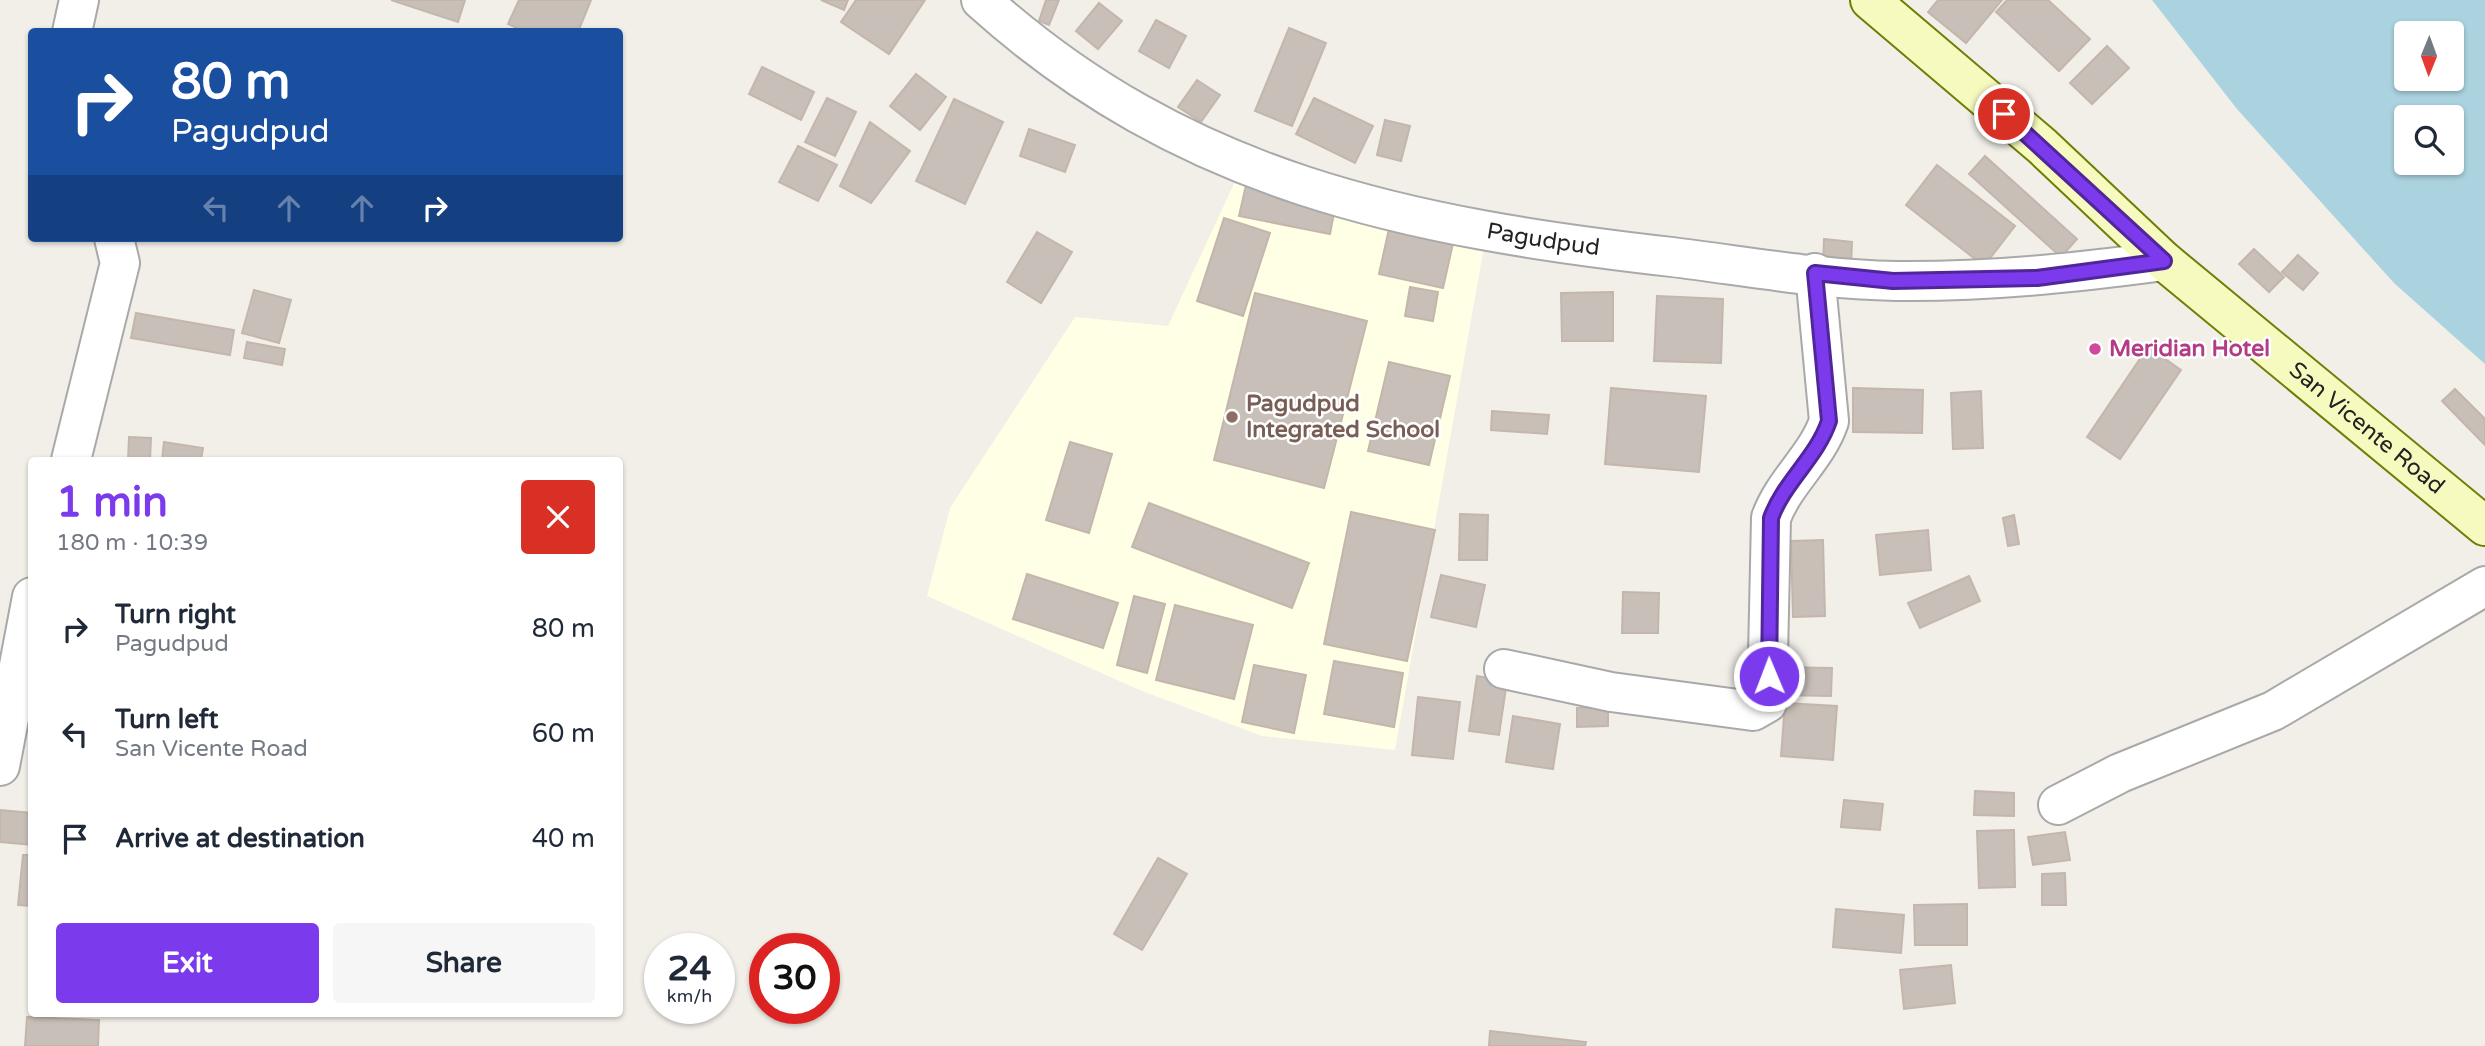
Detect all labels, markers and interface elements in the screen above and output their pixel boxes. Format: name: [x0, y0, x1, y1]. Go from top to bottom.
north arrow: [2394, 21, 2464, 91]
map controls: [2394, 21, 2464, 175]
text: 80 m: [171, 53, 290, 112]
icon: right: [56, 56, 147, 147]
pin: [1974, 84, 2034, 144]
icon: arrive: [1985, 95, 2023, 133]
button: search: [2394, 105, 2464, 175]
text: Pagudpud: [171, 113, 329, 151]
icon: left: [197, 189, 235, 227]
icon: ahead: [270, 189, 308, 227]
icon: ahead: [343, 189, 381, 227]
icon: right: [416, 189, 454, 227]
street label: Pagudpud: [1485, 217, 1601, 262]
place label: Meridian Hotel: [2109, 335, 2270, 363]
marker: Meridian Hotel: [2087, 341, 2103, 357]
street label: San Vicente Road: [2283, 356, 2450, 500]
place label: Pagudpud Integrated School: [1246, 390, 1440, 444]
marker: Pagudpud Integrated School: [1224, 409, 1240, 425]
text: 1 min: [56, 477, 168, 528]
button: close: [521, 480, 595, 554]
text: 180 m · 10:39: [56, 529, 208, 557]
text: Turn right: [115, 599, 236, 630]
icon: right: [56, 610, 94, 648]
text: 80 m: [532, 613, 595, 644]
text: Pagudpud: [115, 630, 229, 658]
position arrow: [1732, 639, 1806, 713]
text: Turn left: [115, 704, 218, 735]
icon: left: [56, 715, 94, 753]
text: 60 m: [532, 718, 595, 749]
text: San Vicente Road: [115, 735, 308, 763]
icon: arrive: [56, 820, 94, 858]
text: Arrive at destination: [115, 823, 365, 854]
text: 40 m: [532, 823, 595, 854]
button: Exit: [56, 923, 319, 1003]
button: Share: [333, 923, 595, 1003]
speed limit sign: 30: [749, 933, 840, 1024]
text: 24: [668, 948, 711, 990]
text: km/h: [667, 985, 712, 1007]

